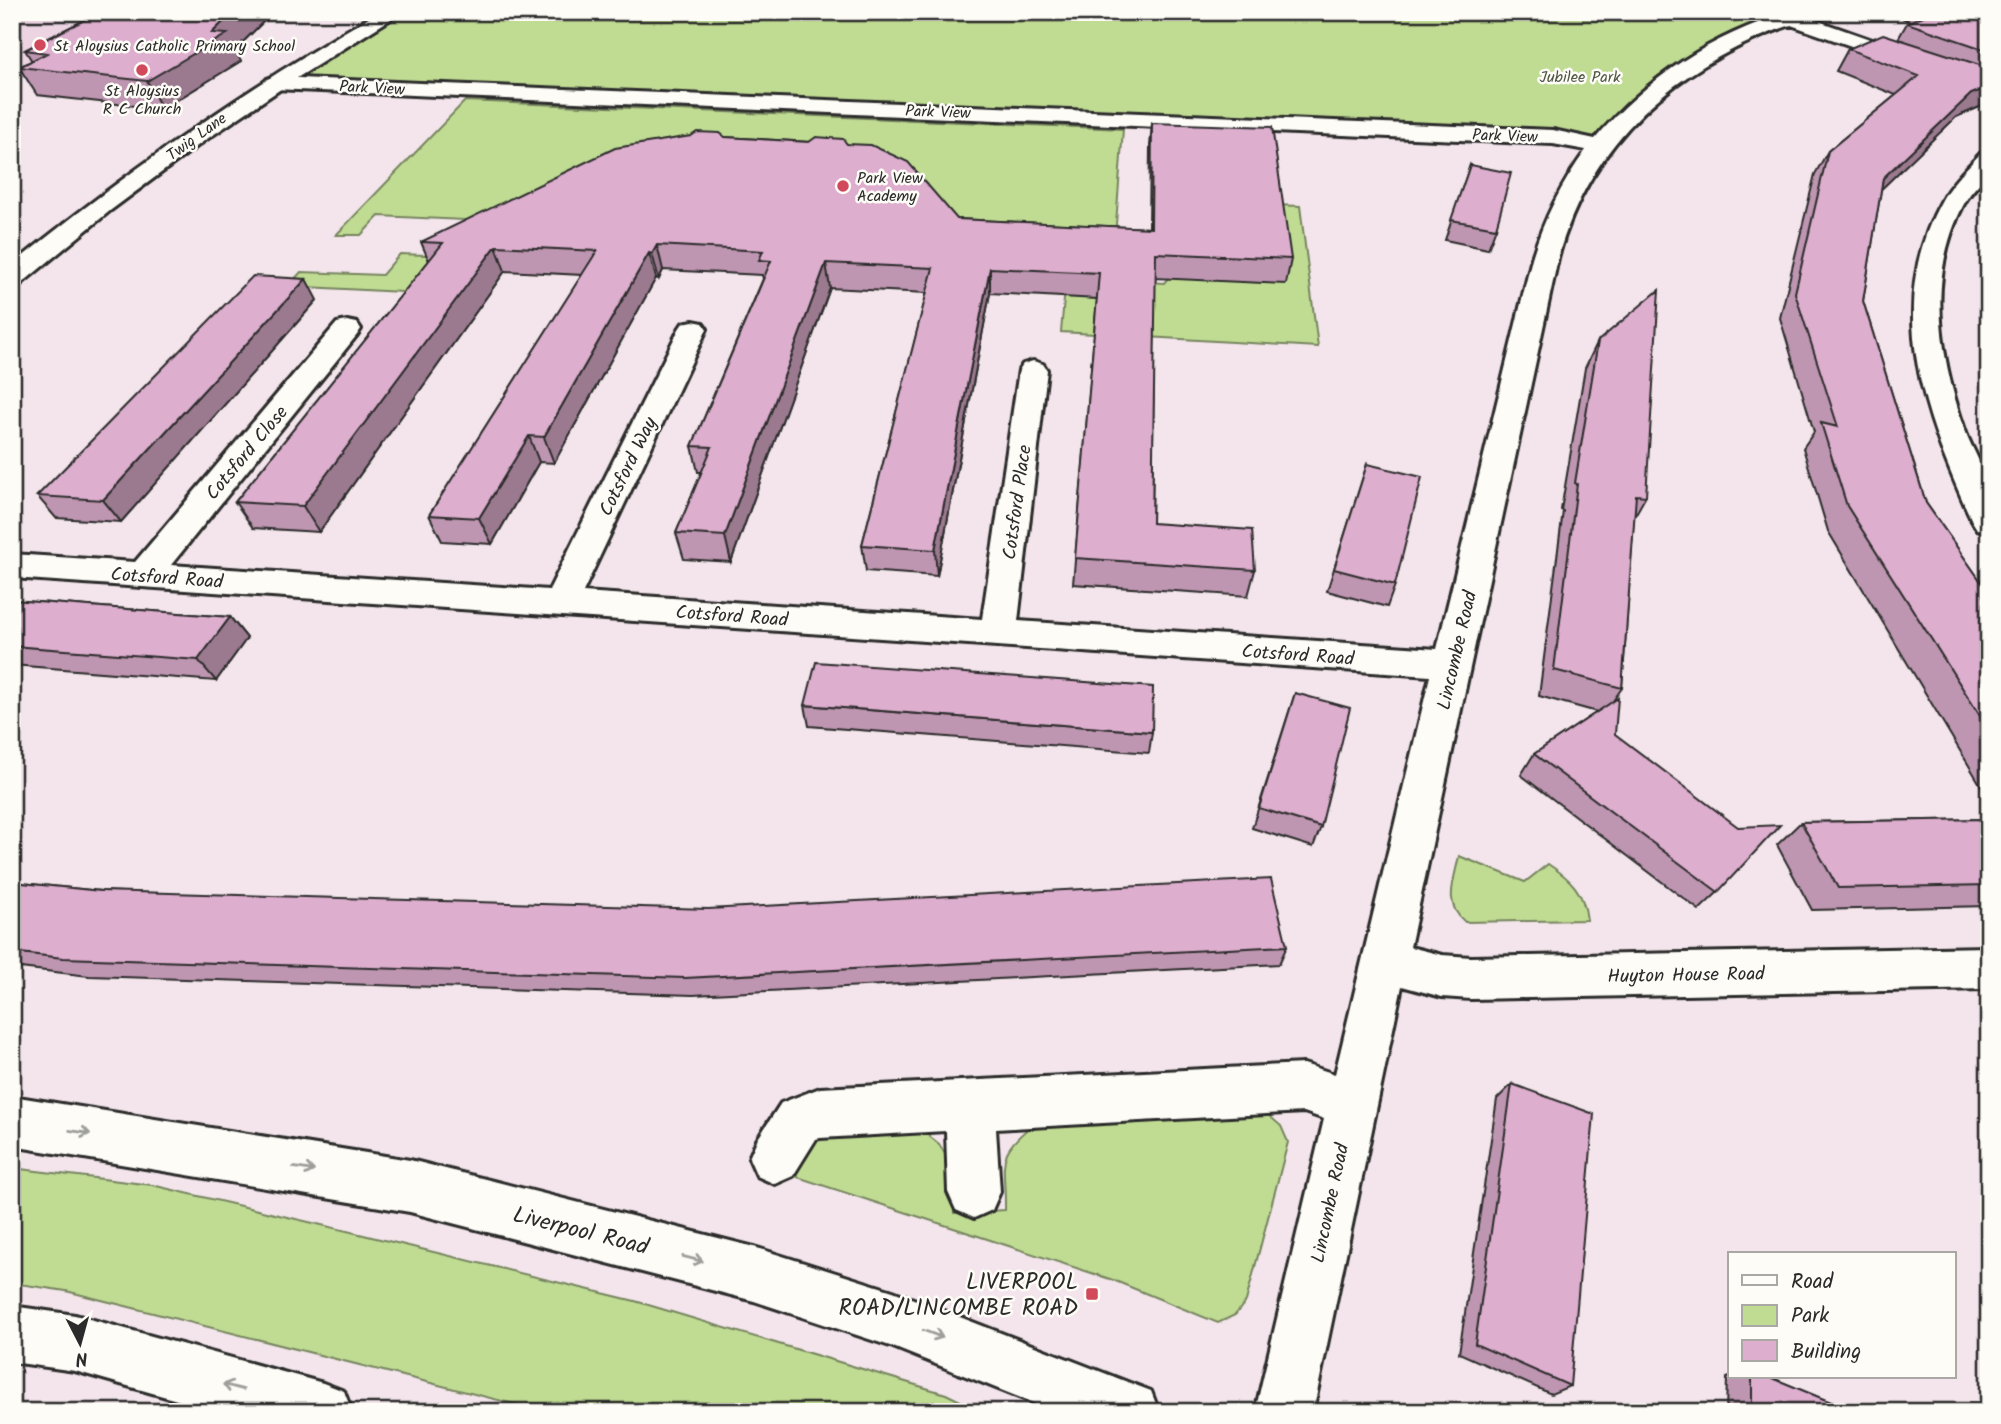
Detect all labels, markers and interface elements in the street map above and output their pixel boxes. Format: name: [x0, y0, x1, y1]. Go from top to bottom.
place label: St Aloysius Catholic Primary School: [54, 34, 295, 59]
marker: St Aloysius Catholic Primary School: [32, 37, 48, 53]
marker: St Aloysius R C Church: [134, 62, 150, 78]
park label: Jubilee Park: [1539, 65, 1621, 90]
street label: Park View: [338, 74, 406, 103]
place label: St Aloysius R C Church: [103, 79, 181, 122]
street label: Park View: [905, 99, 971, 126]
street label: Twig Lane: [162, 107, 232, 168]
street label: Park View: [1472, 123, 1538, 150]
place label: Park View Academy: [857, 166, 923, 209]
marker: Park View Academy: [835, 178, 851, 194]
street label: Cotsford Close: [199, 399, 297, 507]
street label: Cotsford Way: [592, 411, 666, 522]
street label: Cotsford Place: [995, 443, 1041, 562]
street label: Cotsford Road: [110, 560, 225, 598]
street label: Lincombe Road: [1430, 587, 1486, 713]
street label: Cotsford Road: [675, 598, 790, 636]
street label: Cotsford Road: [1241, 637, 1356, 675]
street label: Huyton House Road: [1607, 960, 1765, 992]
one-way arrow: [68, 1126, 91, 1139]
street label: Lincombe Road: [1304, 1140, 1358, 1266]
one-way arrow: [292, 1163, 315, 1176]
street label: Liverpool Road: [509, 1198, 653, 1266]
legend: [1728, 1252, 1955, 1378]
one-way arrow: [681, 1253, 703, 1266]
place label: LIVERPOOL ROAD/LINCOMBE ROAD: [839, 1265, 1078, 1327]
text: Road: [1791, 1266, 1834, 1299]
marker: LIVERPOOL ROAD/LINCOMBE ROAD: [1084, 1286, 1100, 1302]
text: Park: [1791, 1300, 1829, 1333]
north arrow: [46, 1308, 116, 1378]
one-way arrow: [921, 1329, 943, 1342]
text: Building: [1791, 1336, 1861, 1369]
text: N: [74, 1342, 89, 1373]
one-way arrow: [223, 1380, 245, 1393]

